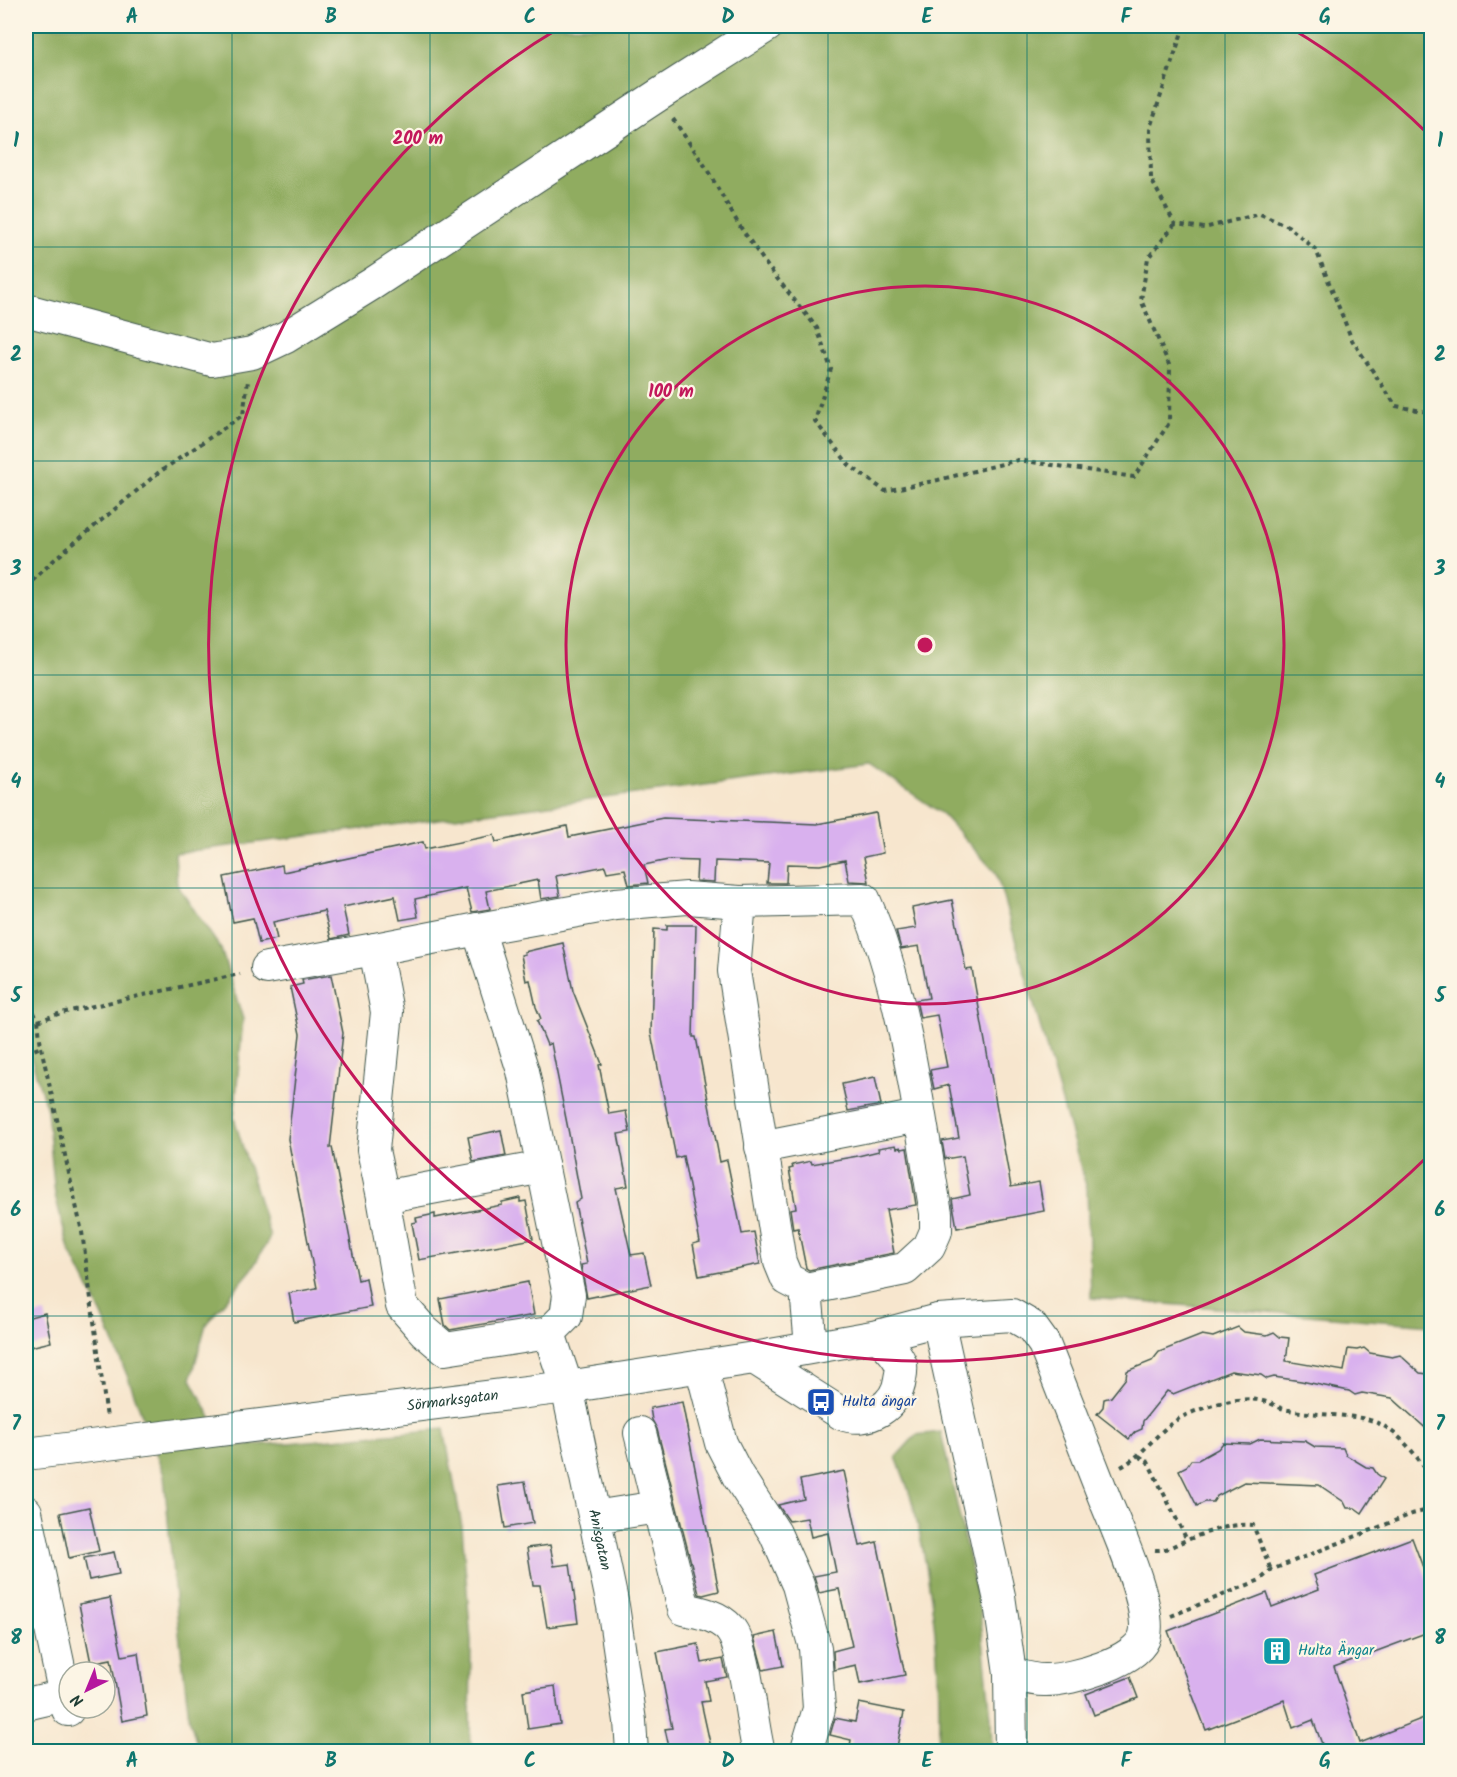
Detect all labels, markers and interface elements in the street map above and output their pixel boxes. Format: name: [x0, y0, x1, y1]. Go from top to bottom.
text: A: [126, 2, 138, 34]
text: B: [325, 2, 337, 34]
text: C: [524, 2, 536, 34]
text: D: [721, 2, 735, 34]
text: E: [921, 2, 933, 34]
text: F: [1121, 2, 1133, 34]
text: G: [1319, 2, 1331, 34]
text: 200 m: [393, 125, 444, 154]
text: 1: [13, 126, 19, 158]
text: 1: [1437, 126, 1443, 158]
text: 2: [10, 340, 22, 372]
text: 2: [1434, 340, 1446, 372]
text: 100 m: [648, 378, 694, 407]
text: 3: [10, 554, 22, 586]
text: 3: [1434, 554, 1446, 586]
centre of rings: [915, 635, 935, 655]
text: 4: [11, 767, 22, 799]
text: 4: [1435, 767, 1446, 799]
text: 5: [10, 981, 23, 1013]
text: 5: [1434, 981, 1447, 1013]
text: 6: [11, 1195, 22, 1227]
text: 6: [1435, 1195, 1446, 1227]
street label: Sörmarksgatan: [406, 1384, 500, 1419]
bus stop icon: Hulta ängar: [805, 1386, 837, 1418]
place label: Hulta ängar: [842, 1390, 917, 1414]
text: 7: [11, 1409, 21, 1441]
text: 7: [1435, 1409, 1445, 1441]
street label: Anisgatan: [581, 1507, 617, 1573]
text: 8: [10, 1623, 22, 1655]
text: 8: [1434, 1623, 1446, 1655]
building icon: Hulta Ängar: [1261, 1635, 1293, 1667]
place label: Hulta Ängar: [1298, 1639, 1375, 1663]
north arrow: [57, 1660, 117, 1720]
text: N: [66, 1687, 90, 1712]
text: A: [126, 1746, 138, 1777]
text: B: [325, 1746, 337, 1777]
text: C: [524, 1746, 536, 1777]
text: D: [721, 1746, 735, 1777]
text: E: [921, 1746, 933, 1777]
text: F: [1121, 1746, 1133, 1777]
text: G: [1319, 1746, 1331, 1777]

